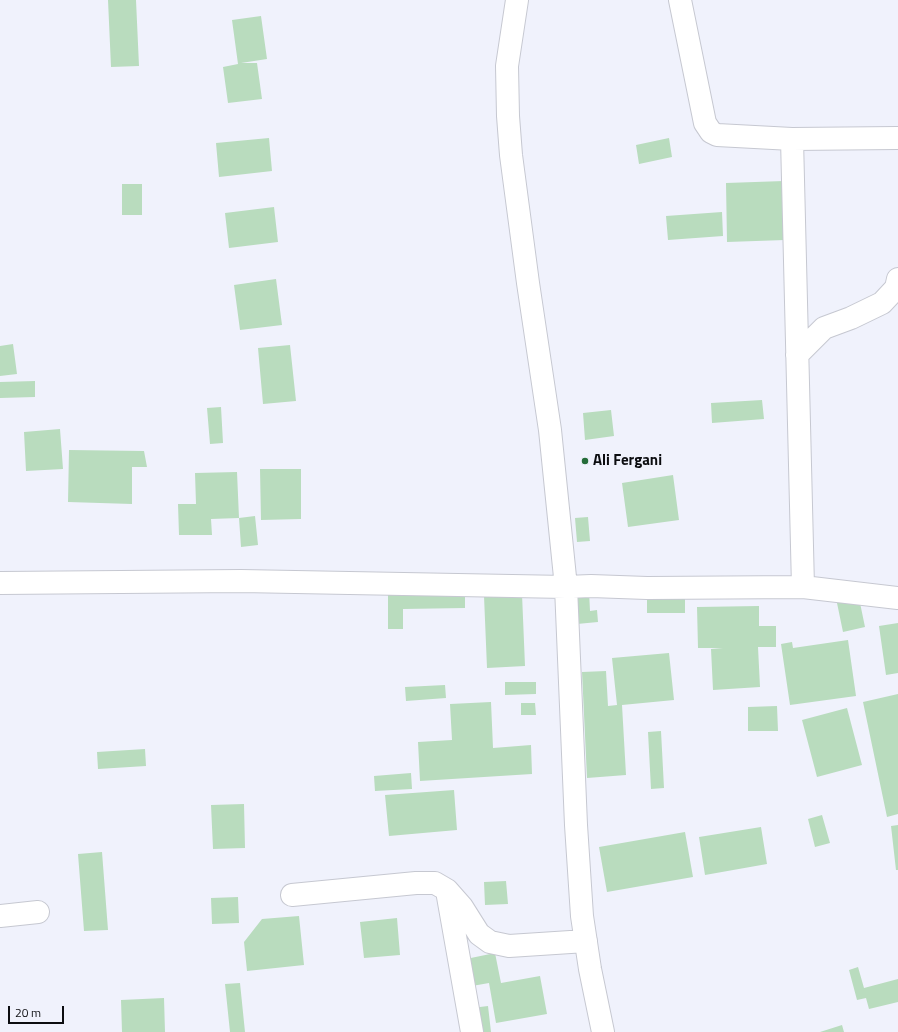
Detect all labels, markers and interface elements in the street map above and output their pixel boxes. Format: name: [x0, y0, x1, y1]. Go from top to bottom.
place label: Ali Fergani: [593, 452, 662, 470]
marker: Ali Fergani: [580, 456, 590, 466]
scale bar: [10, 998, 66, 1024]
text: 20 m: [15, 1003, 41, 1022]

